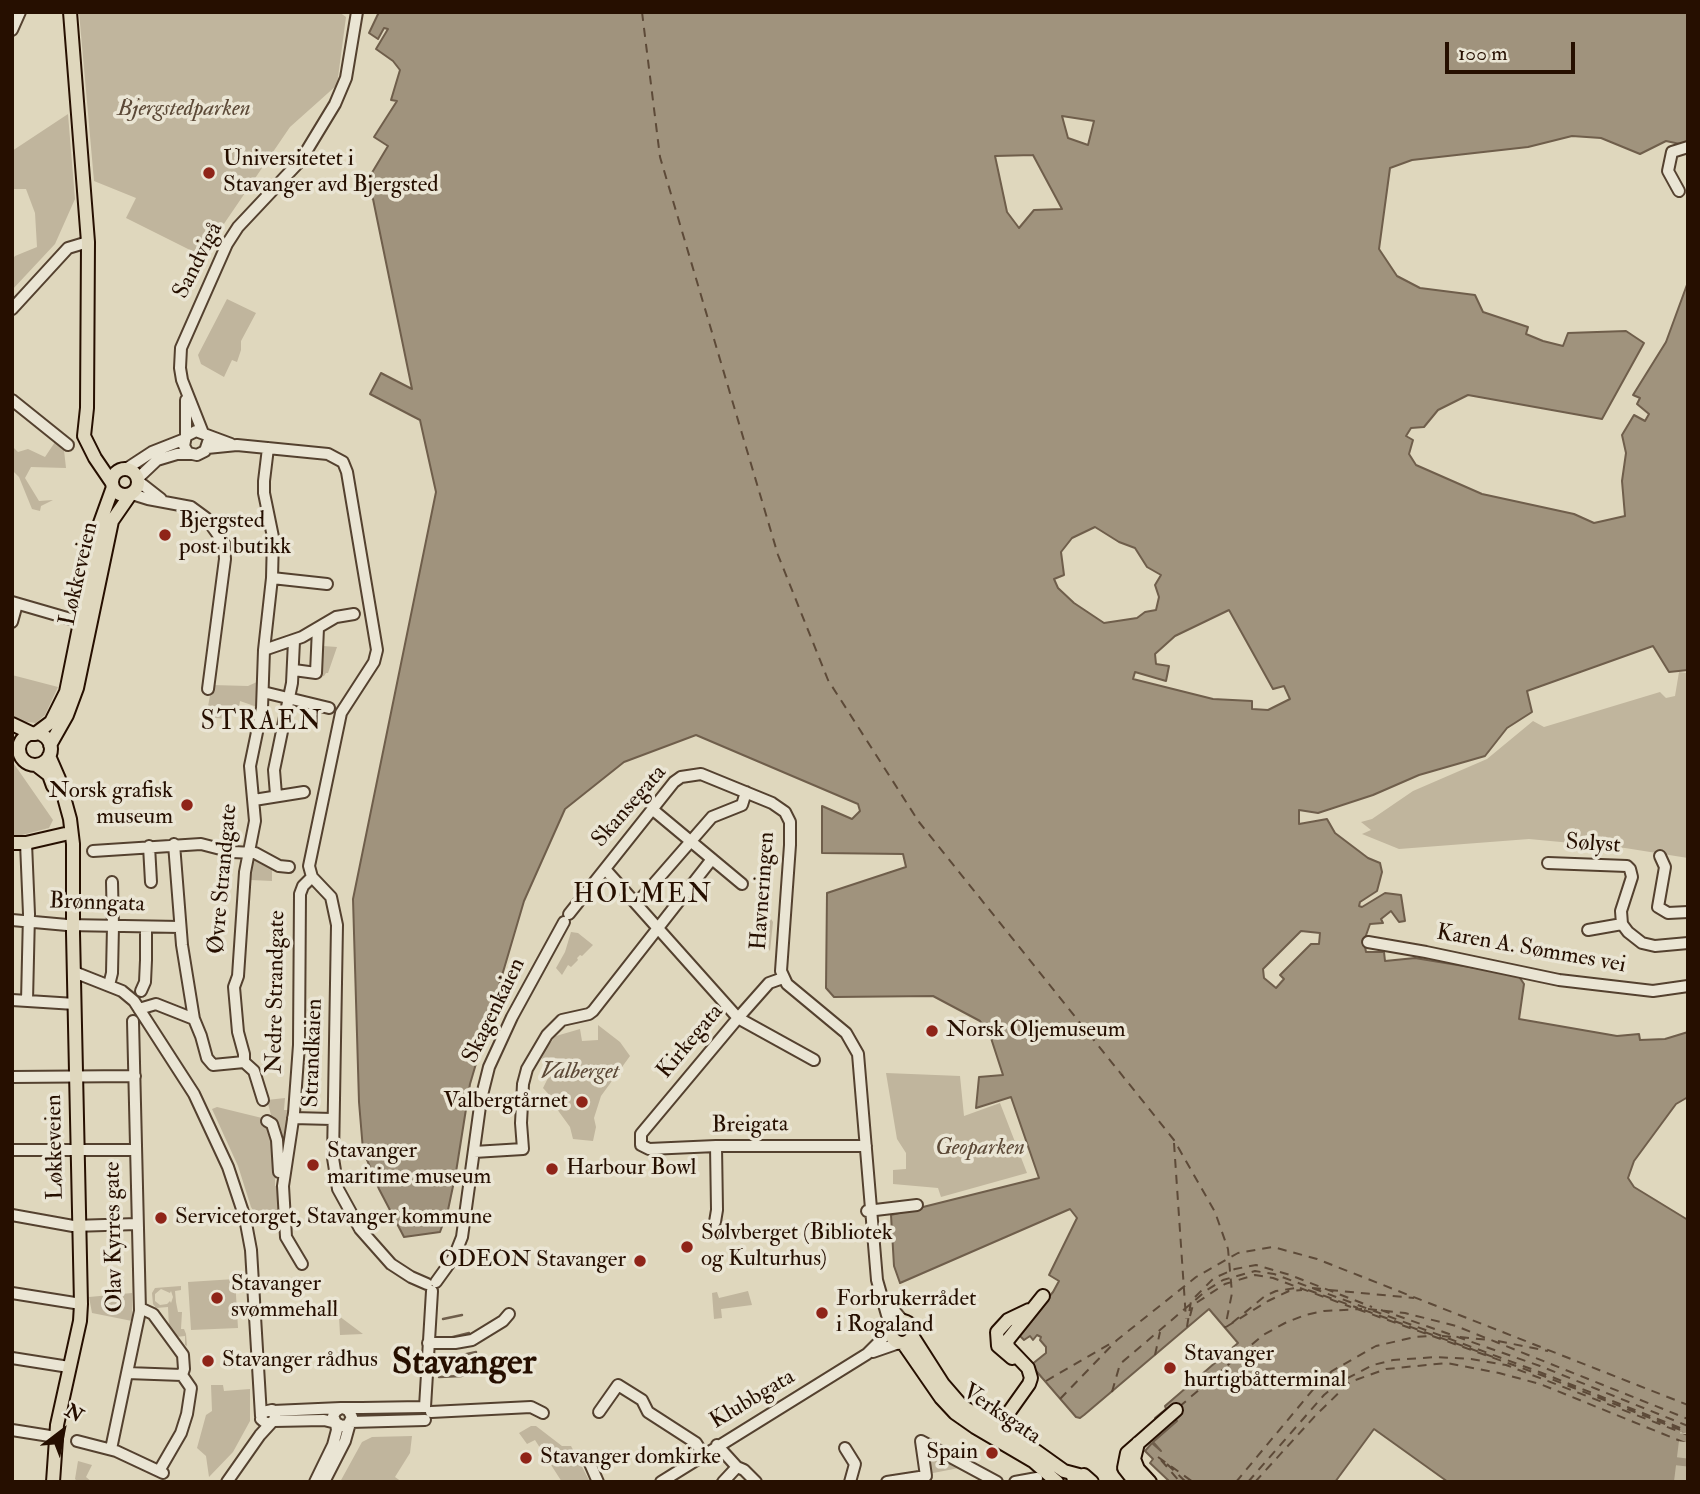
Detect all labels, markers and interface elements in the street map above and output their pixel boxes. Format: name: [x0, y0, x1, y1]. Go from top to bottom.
scale bar: [1448, 28, 1578, 72]
text: 100 m: [1458, 40, 1508, 67]
park label: Bjergstedparken: [117, 96, 251, 124]
place label: Universitetet i Stavanger avd Bjergsted: [223, 146, 439, 200]
marker: Universitetet i Stavanger avd Bjergsted: [201, 165, 217, 181]
street label: Sandvigå: [168, 218, 230, 304]
place label: Bjergsted post i butikk: [179, 508, 291, 562]
street label: Løkkeveien: [55, 519, 105, 629]
marker: Bjergsted post i butikk: [157, 527, 173, 543]
district label: STRAEN: [201, 707, 323, 739]
street label: Skansegata: [587, 760, 673, 854]
place label: Norsk grafisk museum: [49, 778, 173, 832]
marker: Norsk grafisk museum: [179, 797, 195, 813]
street label: Øvre Strandgate: [204, 803, 244, 955]
street label: Sølyst: [1565, 829, 1621, 861]
street label: Havneringen: [746, 831, 782, 951]
district label: HOLMEN: [574, 880, 712, 912]
street label: Brønngata: [49, 889, 145, 919]
street label: Nedre Strandgate: [262, 910, 292, 1074]
street label: Karen A. Sømmes vei: [1434, 920, 1628, 980]
street label: Skagenkaien: [458, 954, 532, 1068]
street label: Strandkaien: [298, 998, 330, 1108]
street label: Kirkegata: [652, 999, 730, 1085]
place label: Norsk Oljemuseum: [946, 1017, 1126, 1045]
marker: Norsk Oljemuseum: [924, 1023, 940, 1039]
park label: Valberget: [541, 1059, 619, 1087]
place label: Valbergtårnet: [443, 1088, 568, 1116]
street label: Løkkeveien: [41, 1094, 71, 1200]
marker: Valbergtårnet: [574, 1094, 590, 1110]
street label: Breigata: [711, 1112, 789, 1140]
park label: Geoparken: [935, 1135, 1025, 1163]
place label: Stavanger maritime museum: [327, 1138, 491, 1192]
place label: Harbour Bowl: [566, 1155, 697, 1183]
marker: Stavanger maritime museum: [305, 1157, 321, 1173]
street label: Olav Kyrres gate: [100, 1161, 130, 1313]
marker: Harbour Bowl: [544, 1161, 560, 1177]
place label: Servicetorget, Stavanger kommune: [175, 1204, 492, 1232]
marker: Servicetorget, Stavanger kommune: [153, 1210, 169, 1226]
place label: Sølvberget (Bibliotek og Kulturhus): [701, 1220, 893, 1274]
marker: Sølvberget (Bibliotek og Kulturhus): [679, 1239, 695, 1255]
place label: ODEON Stavanger: [439, 1247, 626, 1275]
marker: ODEON Stavanger: [632, 1253, 648, 1269]
place label: Stavanger svømmehall: [231, 1271, 338, 1325]
place label: Forbrukerrådet i Rogaland: [836, 1286, 976, 1340]
marker: Stavanger svømmehall: [209, 1290, 225, 1306]
marker: Forbrukerrådet i Rogaland: [814, 1305, 830, 1321]
place label: Stavanger hurtigbåtterminal: [1184, 1341, 1346, 1395]
district label: Stavanger: [392, 1343, 536, 1387]
place label: Stavanger rådhus: [222, 1347, 378, 1375]
marker: Stavanger rådhus: [200, 1353, 216, 1369]
marker: Stavanger hurtigbåtterminal: [1162, 1360, 1178, 1376]
street label: Klubbgata: [706, 1364, 800, 1436]
street label: Verksgata: [956, 1379, 1046, 1451]
north arrow: [28, 1396, 98, 1466]
text: N: [61, 1399, 88, 1428]
place label: Spain: [926, 1439, 978, 1467]
place label: Stavanger domkirke: [540, 1444, 721, 1472]
marker: Spain: [984, 1445, 1000, 1461]
marker: Stavanger domkirke: [518, 1450, 534, 1466]

